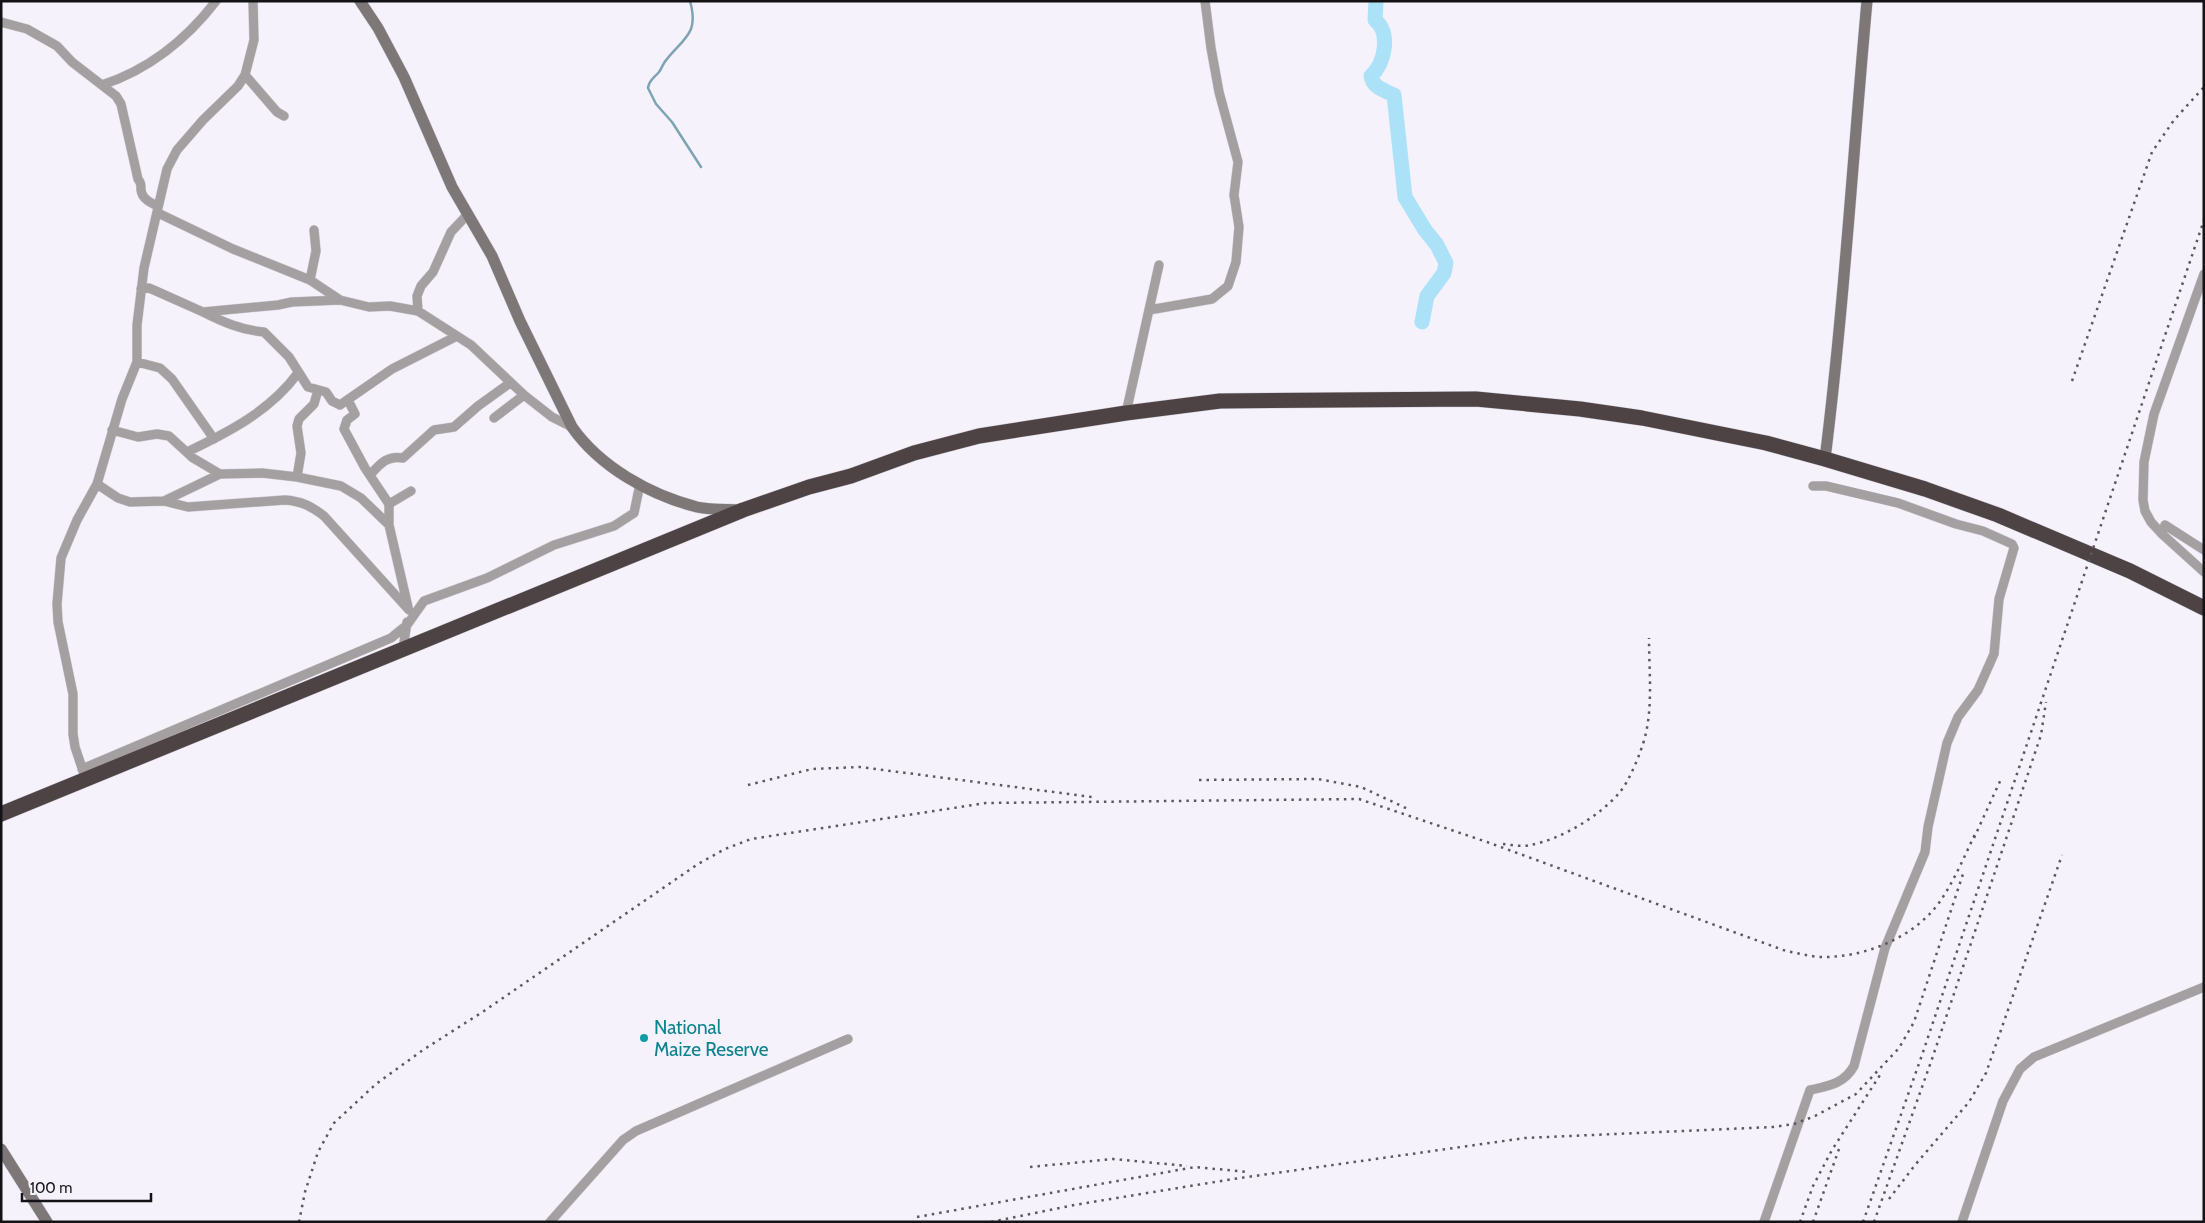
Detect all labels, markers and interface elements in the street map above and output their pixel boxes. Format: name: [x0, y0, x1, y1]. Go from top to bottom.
place label: National Maize Reserve: [654, 1016, 769, 1061]
marker: National Maize Reserve: [638, 1032, 650, 1044]
scale bar: [22, 1170, 151, 1202]
text: 100 m: [30, 1179, 72, 1197]

